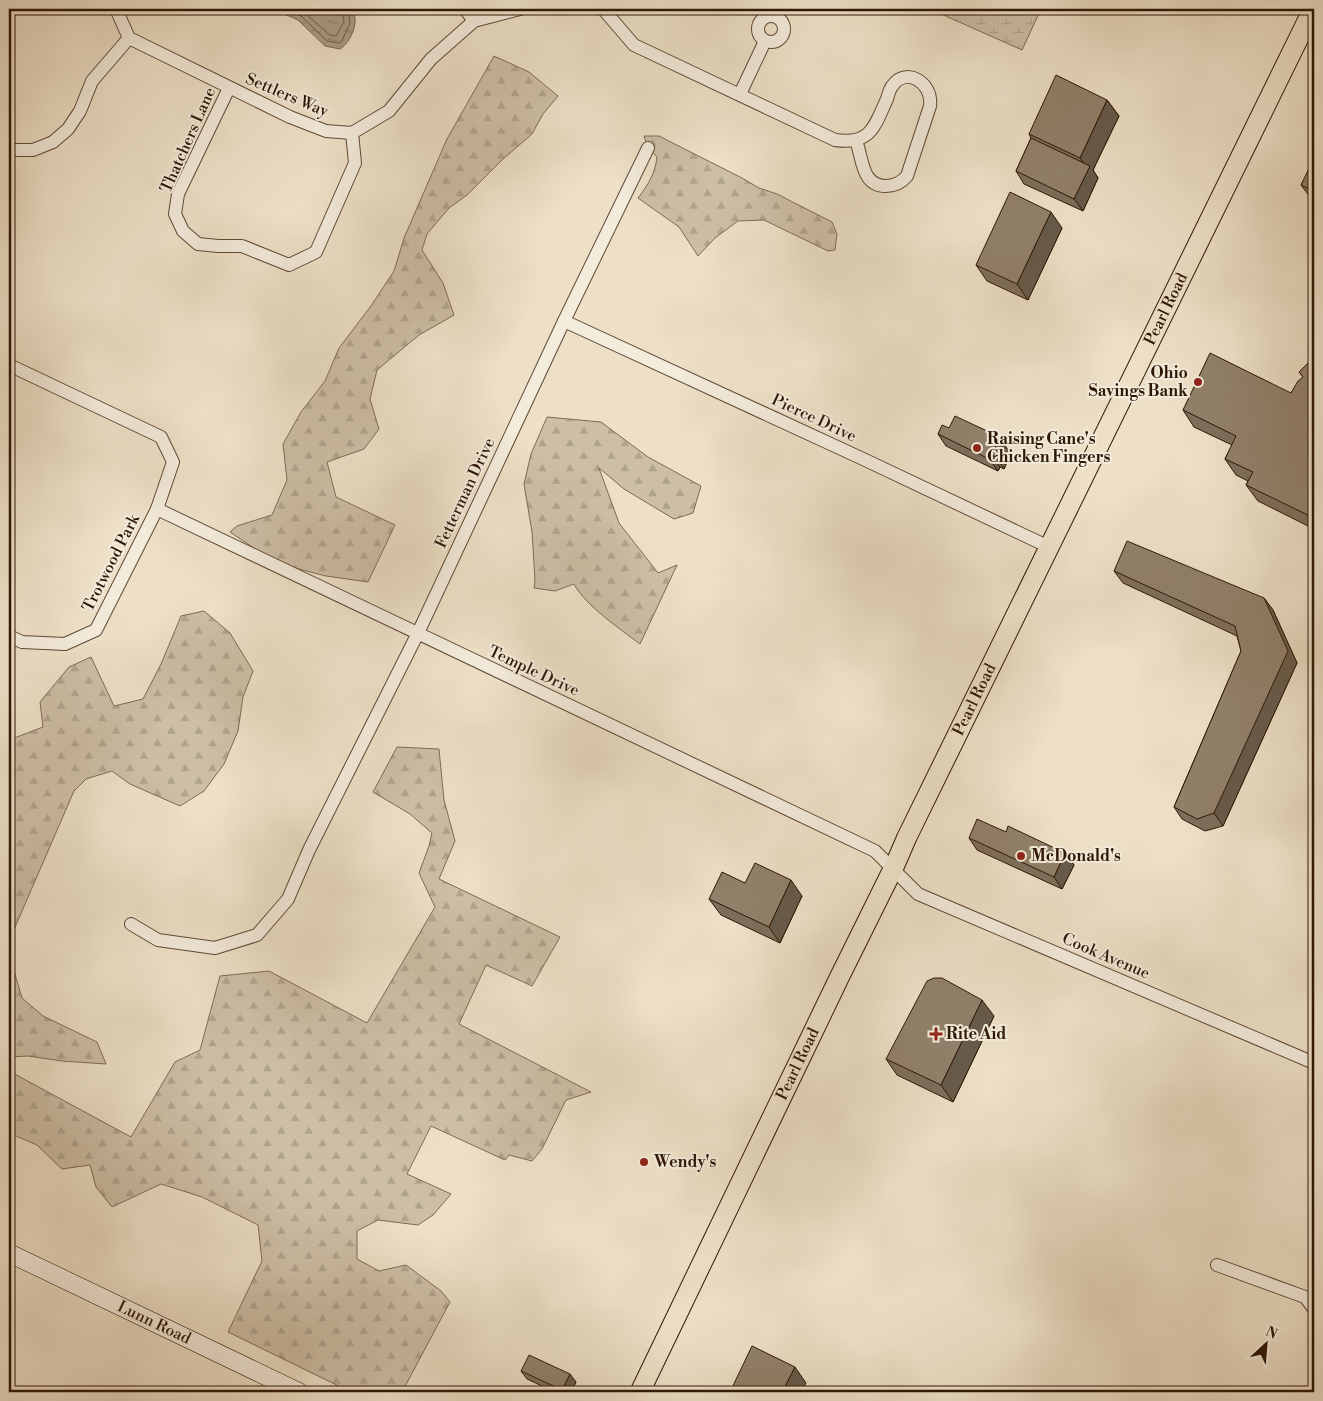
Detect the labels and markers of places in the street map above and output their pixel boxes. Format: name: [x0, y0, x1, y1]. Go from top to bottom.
place label: Ohio Savings Bank: [1089, 363, 1189, 401]
marker: Ohio Savings Bank: [1192, 376, 1204, 388]
place label: Raising Cane's Chicken Fingers: [987, 429, 1111, 467]
marker: Raising Cane's Chicken Fingers: [971, 442, 983, 454]
place label: McDonald's: [1031, 846, 1121, 866]
marker: McDonald's: [1015, 850, 1027, 862]
place label: Rite Aid: [946, 1024, 1006, 1044]
marker: Rite Aid: [930, 1028, 942, 1040]
place label: Wendy's: [653, 1152, 716, 1172]
marker: Wendy's: [638, 1156, 650, 1168]

